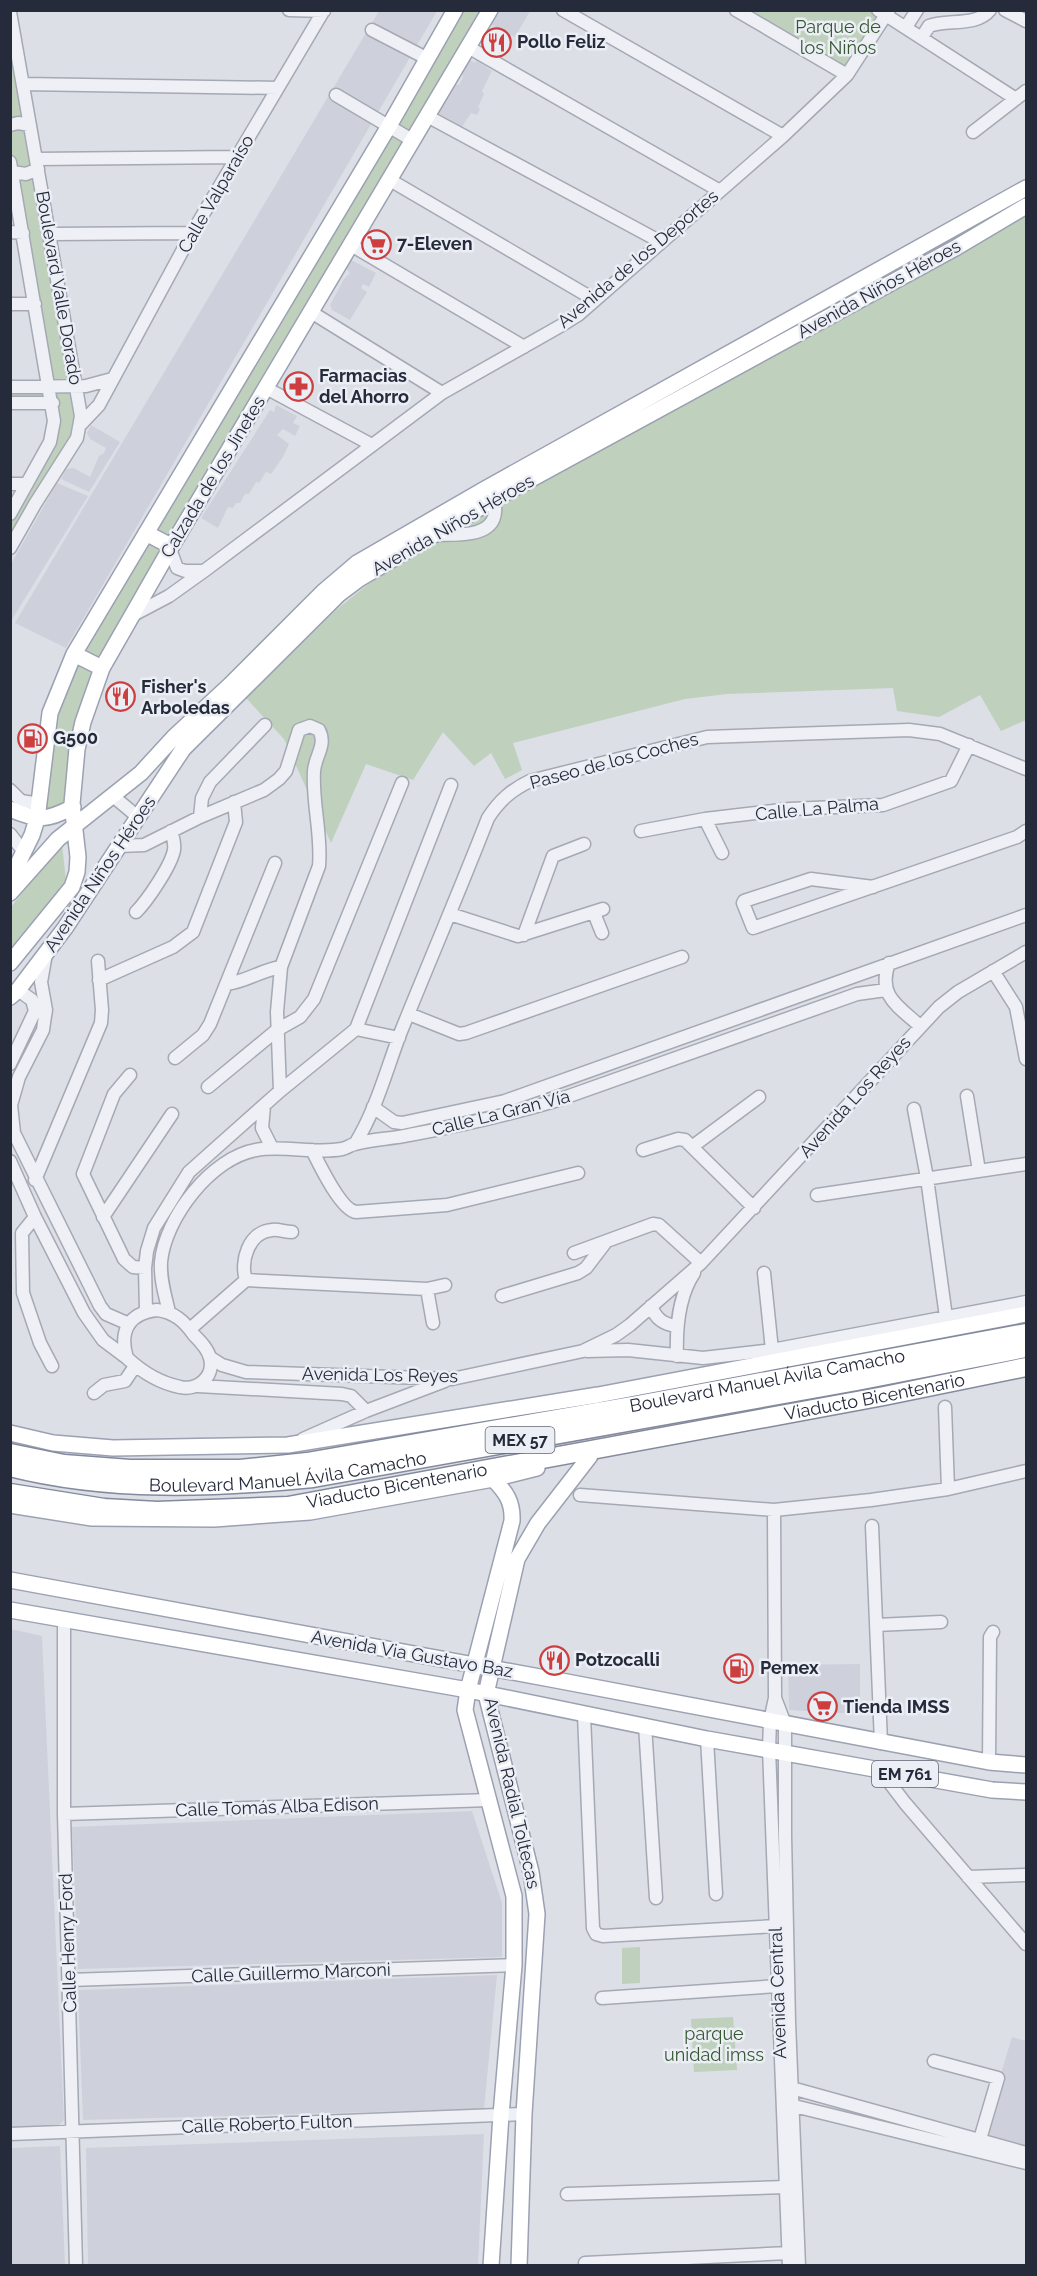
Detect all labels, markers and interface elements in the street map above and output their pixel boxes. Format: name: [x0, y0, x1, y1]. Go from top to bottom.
park label: Parque de los Niños: [795, 16, 881, 58]
restaurant icon: Pollo Feliz: [480, 26, 512, 58]
place label: Pollo Feliz: [517, 31, 605, 52]
street label: Calle Valparaíso: [173, 131, 258, 257]
street label: Avenida de los Deportes: [553, 185, 723, 332]
street label: Boulevard Valle Dorado: [32, 189, 87, 387]
supermarket icon: 7-Eleven: [360, 228, 392, 260]
place label: 7-Eleven: [397, 233, 473, 254]
street label: Avenida Niños Héroes: [793, 235, 964, 342]
place label: Farmacias del Ahorro: [319, 365, 409, 407]
pharmacy icon: Farmacias del Ahorro: [282, 370, 314, 402]
street label: Calzada de los Jinetes: [156, 392, 269, 561]
street label: Avenida Niños Héroes: [368, 469, 538, 580]
place label: Fisher's Arboledas: [141, 676, 230, 718]
restaurant icon: Fisher's Arboledas: [104, 681, 136, 713]
fuel station icon: G500: [16, 722, 48, 754]
place label: G500: [53, 727, 98, 748]
street label: Paseo de los Coches: [527, 728, 701, 793]
street label: Avenida Niños Héroes: [40, 792, 160, 956]
street label: Calle La Palma: [754, 793, 880, 824]
street label: Avenida Los Reyes: [795, 1031, 915, 1162]
street label: Calle La Gran Vía: [430, 1085, 572, 1140]
street label: Boulevard Manuel Ávila Camacho: [628, 1345, 907, 1416]
street label: Avenida Los Reyes: [302, 1363, 459, 1386]
street label: Viaducto Bicentenario: [783, 1369, 967, 1424]
road number: MEX 57: [486, 1427, 554, 1453]
street label: Boulevard Manuel Ávila Camacho: [149, 1447, 428, 1496]
street label: Viaducto Bicentenario: [305, 1458, 489, 1512]
street label: Avenida Via Gustavo Baz: [310, 1625, 515, 1682]
restaurant icon: Potzocalli: [538, 1644, 570, 1676]
place label: Potzocalli: [575, 1649, 660, 1670]
fuel station icon: Pemex: [723, 1652, 755, 1684]
place label: Pemex: [760, 1657, 819, 1678]
supermarket icon: Tienda IMSS: [806, 1691, 838, 1723]
street label: Avenida Radial Toltecas: [480, 1695, 545, 1891]
place label: Tienda IMSS: [843, 1696, 949, 1717]
road number: EM 761: [872, 1761, 938, 1787]
street label: Calle Tomás Alba Edison: [175, 1792, 379, 1821]
street label: Calle Henry Ford: [55, 1873, 80, 2013]
street label: Avenida Central: [765, 1927, 790, 2059]
street label: Calle Guillermo Marconi: [191, 1959, 391, 1986]
park label: parque unidad imss: [664, 2023, 764, 2065]
street label: Calle Roberto Fulton: [181, 2110, 353, 2137]

